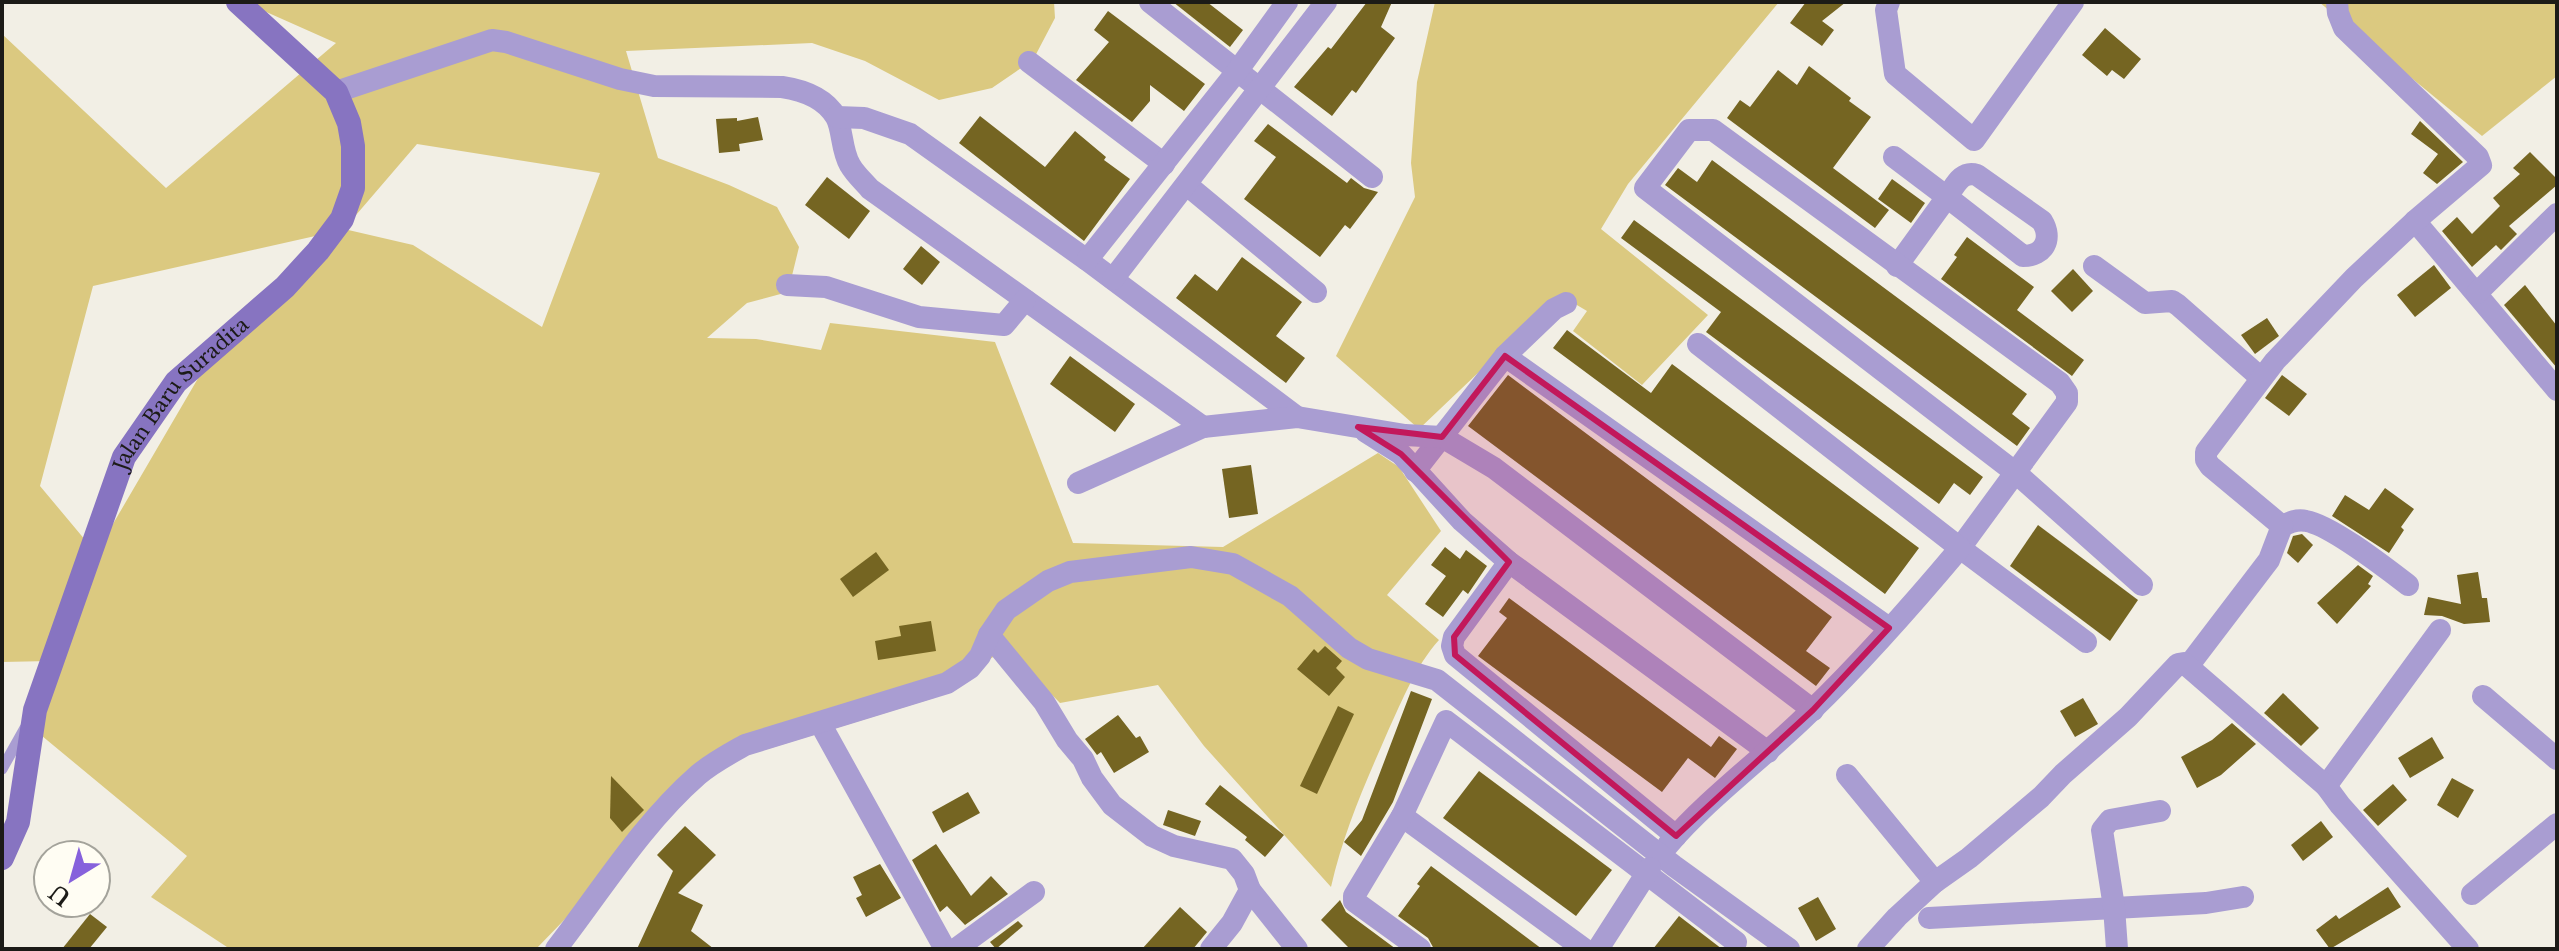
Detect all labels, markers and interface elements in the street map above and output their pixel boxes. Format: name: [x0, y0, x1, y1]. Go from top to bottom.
street label: Jalan Baru Suradita: [107, 312, 254, 476]
north arrow: [32, 839, 112, 919]
text: U: [44, 878, 76, 911]

